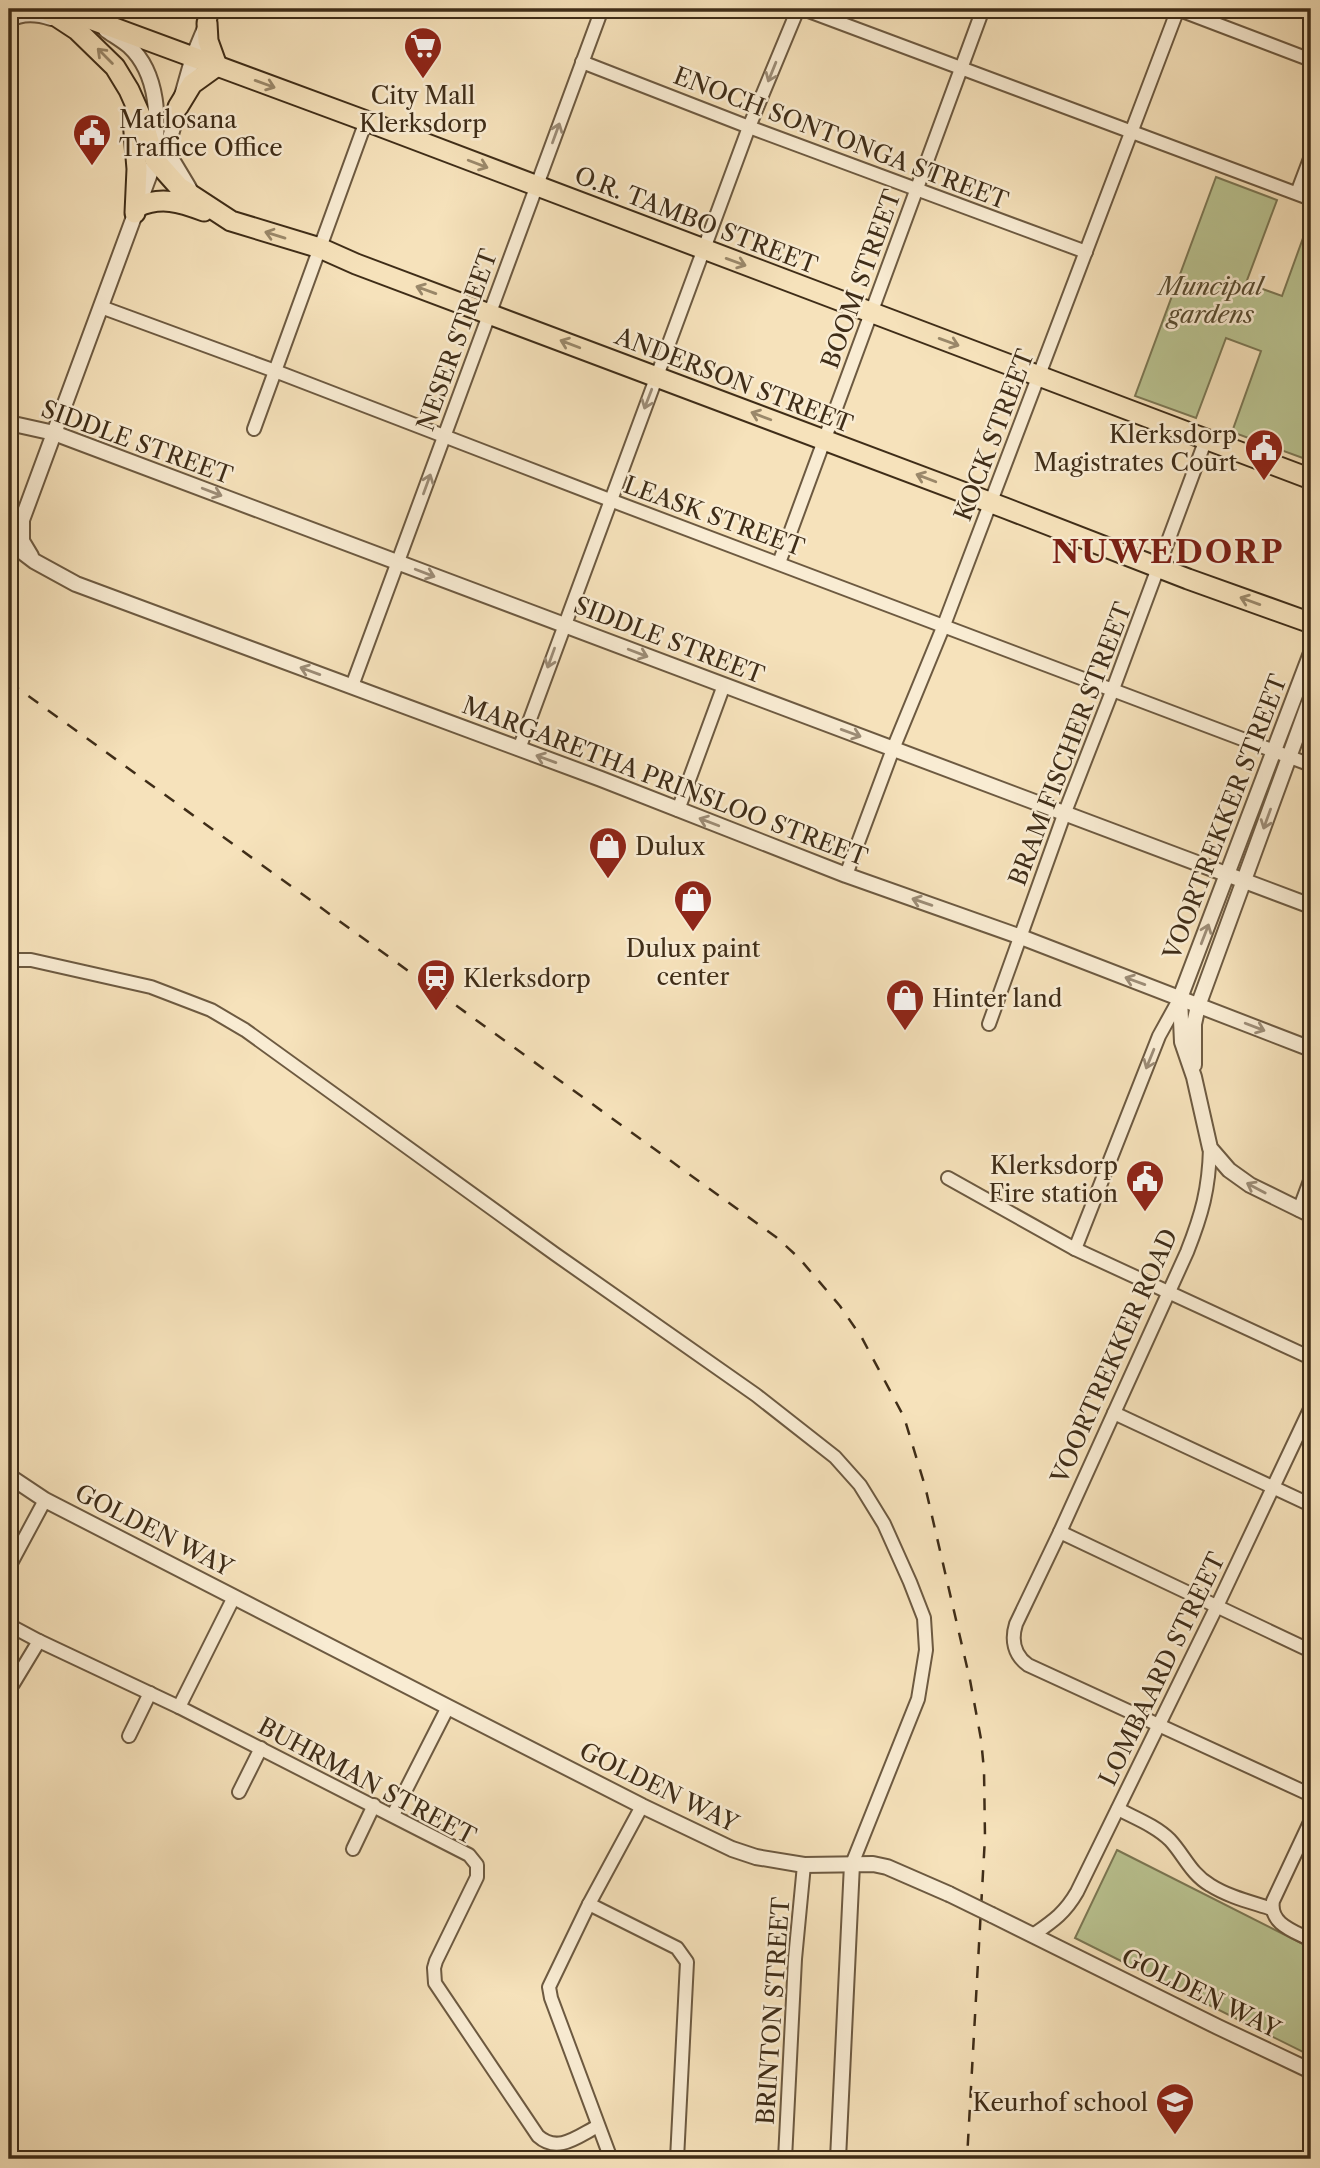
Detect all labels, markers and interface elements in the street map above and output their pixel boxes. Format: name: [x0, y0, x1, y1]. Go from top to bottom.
supermarket icon: City Mall Klerksdorp: [402, 25, 444, 80]
one-way arrow: [96, 47, 113, 64]
street label: ENOCH SONTONGA STREET: [670, 61, 1012, 215]
one-way arrow: [764, 61, 777, 82]
one-way arrow: [253, 79, 275, 91]
place label: City Mall Klerksdorp: [359, 81, 487, 138]
place label: Matlosana Traffice Office: [119, 105, 283, 162]
public building icon: Matlosana Traffice Office: [71, 112, 113, 167]
one-way arrow: [551, 122, 564, 144]
one-way arrow: [466, 158, 488, 171]
street label: O.R. TAMBO STREET: [570, 160, 822, 280]
street label: BOOM STREET: [815, 186, 907, 372]
one-way arrow: [265, 227, 287, 240]
street label: NESER STREET: [411, 245, 503, 435]
one-way arrow: [725, 257, 747, 270]
park label: Muncipal gardens: [1156, 272, 1266, 329]
one-way arrow: [415, 282, 437, 295]
street label: ANDERSON STREET: [610, 321, 857, 439]
one-way arrow: [559, 337, 581, 350]
one-way arrow: [938, 337, 960, 349]
street label: KOCK STREET: [948, 345, 1040, 525]
one-way arrow: [641, 388, 653, 410]
street label: SIDDLE STREET: [37, 394, 237, 490]
one-way arrow: [751, 408, 773, 421]
place label: Klerksdorp Magistrates Court: [1034, 420, 1238, 477]
public building icon: Klerksdorp Magistrates Court: [1243, 427, 1285, 482]
street label: LEASK STREET: [620, 470, 808, 562]
one-way arrow: [915, 470, 937, 483]
one-way arrow: [422, 474, 434, 496]
one-way arrow: [201, 487, 222, 500]
district label: NUWEDORP: [1052, 532, 1284, 571]
one-way arrow: [413, 567, 435, 580]
street label: SIDDLE STREET: [570, 590, 768, 690]
one-way arrow: [1239, 594, 1261, 606]
street label: BRAM FISCHER STREET: [1003, 598, 1137, 890]
one-way arrow: [544, 647, 557, 669]
one-way arrow: [626, 648, 648, 660]
one-way arrow: [300, 663, 322, 676]
street label: VOORTREKKER STREET: [1157, 670, 1293, 965]
street label: MARGARETHA PRINSLOO STREET: [458, 690, 872, 872]
one-way arrow: [839, 728, 861, 740]
one-way arrow: [536, 752, 558, 764]
one-way arrow: [1259, 807, 1272, 829]
one-way arrow: [698, 815, 720, 827]
shop icon: Dulux: [587, 825, 629, 880]
place label: Dulux: [635, 832, 705, 861]
shop icon: Dulux paint center: [672, 878, 714, 933]
one-way arrow: [911, 895, 933, 907]
one-way arrow: [1200, 924, 1212, 946]
place label: Dulux paint center: [626, 934, 761, 991]
station icon: Klerksdorp: [415, 957, 457, 1012]
place label: Klerksdorp: [463, 964, 591, 993]
one-way arrow: [1125, 974, 1147, 986]
shop icon: Hinter land: [884, 977, 926, 1032]
place label: Hinter land: [932, 984, 1063, 1013]
one-way arrow: [1243, 1022, 1265, 1035]
one-way arrow: [1143, 1047, 1156, 1069]
place label: Klerksdorp Fire station: [989, 1151, 1118, 1208]
public building icon: Klerksdorp Fire station: [1124, 1158, 1166, 1213]
one-way arrow: [1246, 1181, 1267, 1194]
street label: VOORTREKKER ROAD: [1044, 1224, 1183, 1489]
street label: GOLDEN WAY: [70, 1478, 239, 1583]
street label: LOMBAARD STREET: [1093, 1548, 1231, 1790]
street label: BUHRMAN STREET: [253, 1711, 481, 1851]
street label: GOLDEN WAY: [575, 1736, 744, 1838]
street label: BRINTON STREET: [751, 1896, 795, 2126]
street label: GOLDEN WAY: [1117, 1942, 1286, 2044]
school or university icon: Keurhof school: [1154, 2081, 1196, 2136]
place label: Keurhof school: [972, 2088, 1148, 2117]

